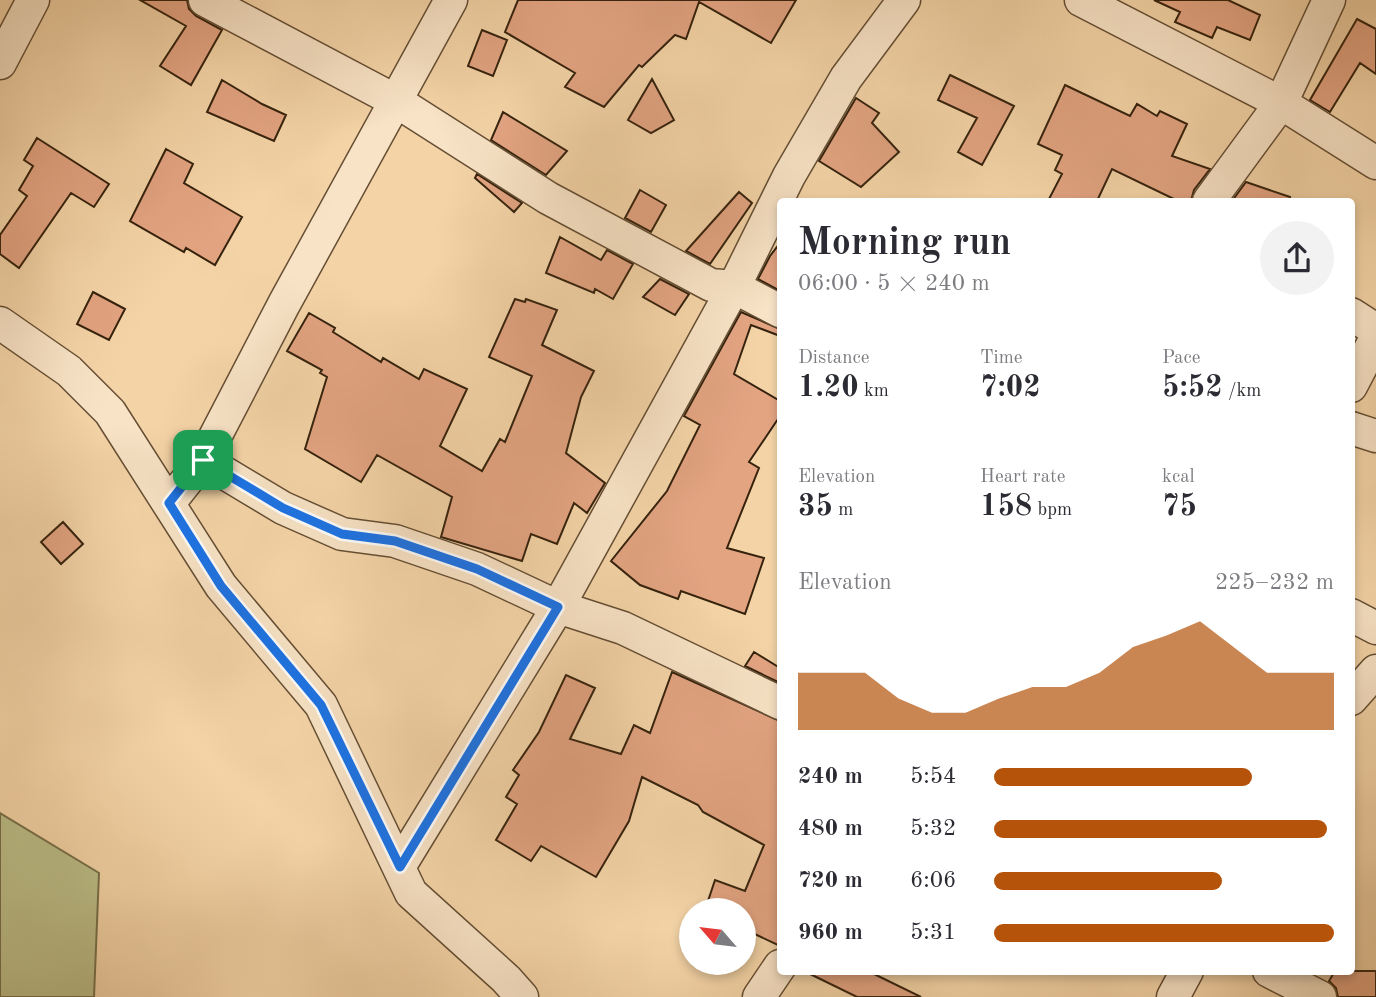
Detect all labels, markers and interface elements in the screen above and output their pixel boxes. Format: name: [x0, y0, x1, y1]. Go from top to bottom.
button: share: [1260, 221, 1334, 295]
text: Morning run: [798, 225, 1011, 263]
text: 06:00 · 5 × 240 m: [798, 272, 990, 295]
text: Distance: [798, 349, 870, 368]
text: Time: [980, 349, 1023, 368]
text: Pace: [1162, 349, 1201, 368]
text: 1.20: [798, 373, 859, 403]
text: 7:02: [980, 373, 1041, 403]
text: 5:52: [1162, 373, 1223, 403]
text: km: [859, 382, 889, 401]
text: /km: [1223, 382, 1261, 401]
pin: [173, 430, 233, 490]
icon: arrive: [184, 441, 222, 479]
text: Elevation: [798, 468, 875, 487]
text: Heart rate: [980, 468, 1065, 487]
text: kcal: [1162, 468, 1195, 487]
text: 35: [798, 492, 833, 522]
text: 158: [980, 492, 1032, 522]
text: 75: [1162, 492, 1197, 522]
text: m: [833, 501, 853, 520]
text: bpm: [1032, 501, 1072, 520]
text: Elevation: [798, 571, 892, 594]
text: 225–232 m: [1215, 571, 1334, 594]
text: 240 m: [798, 765, 863, 788]
text: 5:54: [910, 765, 956, 788]
text: 480 m: [798, 817, 863, 840]
text: 5:32: [910, 817, 956, 840]
text: 720 m: [798, 869, 863, 892]
text: 6:06: [910, 869, 956, 892]
north arrow: [679, 898, 756, 975]
map controls: [679, 898, 756, 975]
text: 960 m: [798, 921, 863, 944]
text: 5:31: [910, 921, 956, 944]

